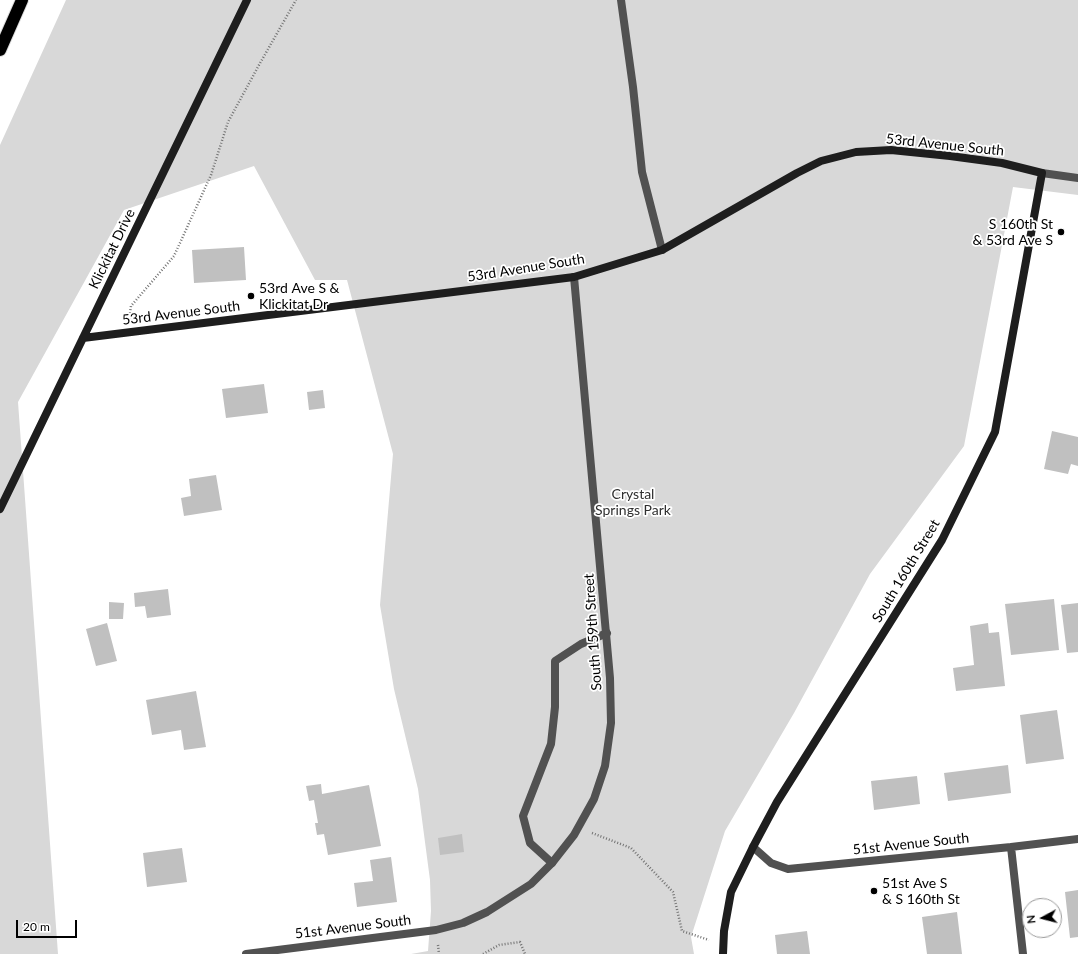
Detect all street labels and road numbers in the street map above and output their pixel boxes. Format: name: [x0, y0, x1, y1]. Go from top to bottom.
street label: 53rd Avenue South: [885, 130, 1005, 160]
street label: Klickitat Drive: [85, 206, 139, 292]
street label: 53rd Avenue South: [466, 250, 586, 286]
street label: 53rd Avenue South: [121, 297, 241, 329]
street label: South 160th Street: [869, 516, 943, 626]
street label: South 159th Street: [581, 573, 605, 691]
street label: 51st Avenue South: [852, 830, 970, 858]
street label: 51st Avenue South: [294, 912, 412, 942]

